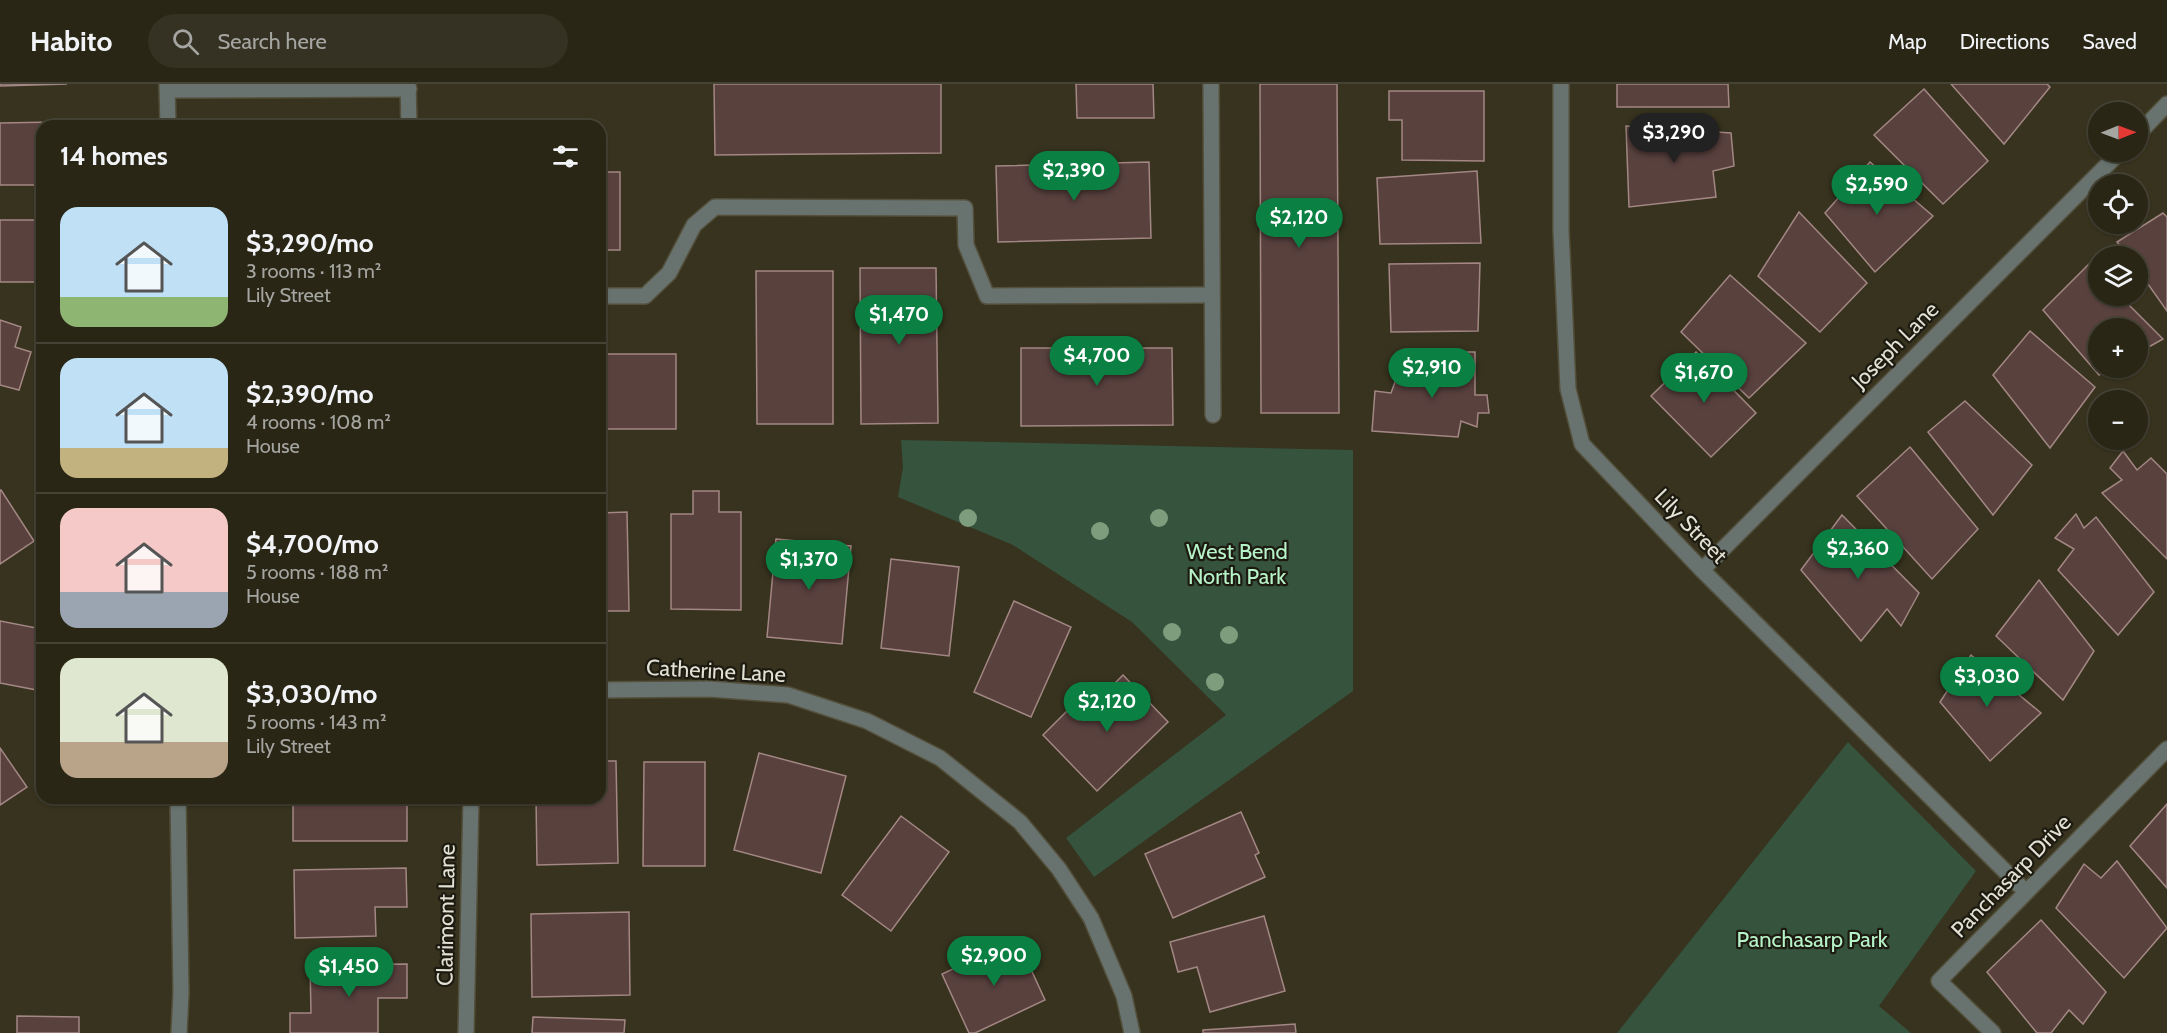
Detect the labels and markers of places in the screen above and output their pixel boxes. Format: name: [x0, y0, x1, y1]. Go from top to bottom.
pin: $3,290: [1625, 113, 1723, 164]
pin: $2,390: [1025, 151, 1123, 202]
pin: $2,590: [1828, 165, 1926, 216]
pin: $2,120: [1250, 198, 1348, 249]
pin: $1,470: [850, 295, 948, 346]
pin: $4,700: [1048, 336, 1146, 387]
pin: $2,910: [1383, 348, 1481, 399]
pin: $1,670: [1655, 353, 1753, 404]
pin: $2,360: [1809, 529, 1907, 580]
pin: $1,370: [760, 540, 858, 591]
pin: $3,030: [1938, 657, 2036, 708]
pin: $2,120: [1058, 682, 1156, 733]
pin: $2,900: [945, 936, 1043, 987]
pin: $1,450: [300, 947, 398, 998]

